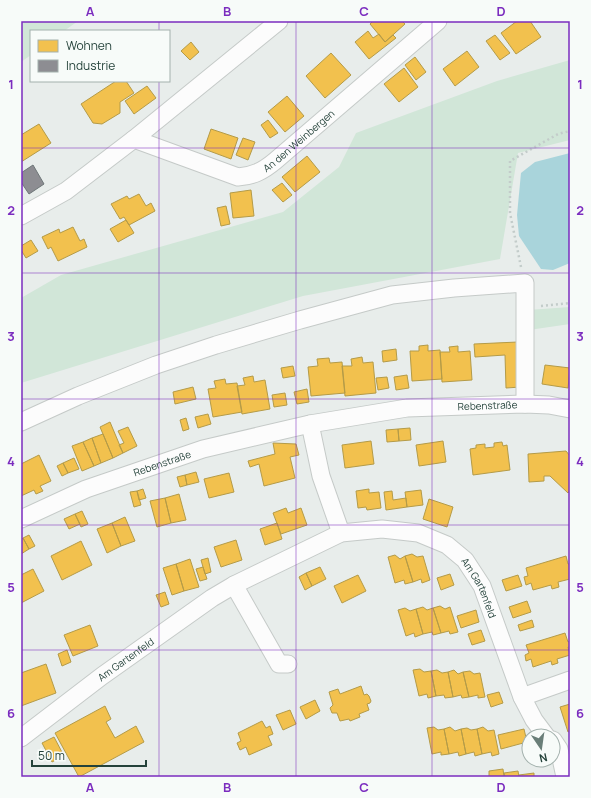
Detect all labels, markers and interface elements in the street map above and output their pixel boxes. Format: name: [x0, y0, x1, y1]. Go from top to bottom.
text: A: [86, 2, 95, 20]
text: B: [223, 2, 231, 20]
text: C: [359, 2, 369, 20]
text: D: [496, 2, 506, 20]
legend: [30, 30, 170, 82]
text: Wohnen: [66, 37, 112, 54]
text: Industrie: [66, 57, 115, 74]
text: 1: [8, 75, 14, 93]
text: 1: [577, 75, 583, 93]
street label: An den Weinbergen: [260, 106, 337, 175]
text: 2: [7, 201, 15, 219]
text: 2: [576, 201, 584, 219]
text: 3: [7, 327, 15, 345]
text: 3: [576, 327, 584, 345]
street label: Rebenstraße: [457, 397, 518, 413]
street label: Rebenstraße: [132, 447, 193, 479]
text: 4: [7, 452, 15, 470]
text: 4: [576, 452, 584, 470]
street label: Am Gartenfeld: [458, 555, 500, 620]
text: 5: [7, 578, 15, 596]
text: 5: [576, 578, 584, 596]
street label: Am Gartenfeld: [95, 634, 157, 684]
text: 6: [7, 704, 15, 722]
text: 6: [576, 704, 584, 722]
north arrow: [521, 728, 561, 768]
scale bar: [32, 742, 146, 768]
text: 50 m: [38, 747, 65, 764]
text: N: [538, 750, 549, 766]
text: A: [86, 778, 95, 796]
text: B: [223, 778, 231, 796]
text: C: [359, 778, 369, 796]
text: D: [496, 778, 506, 796]

